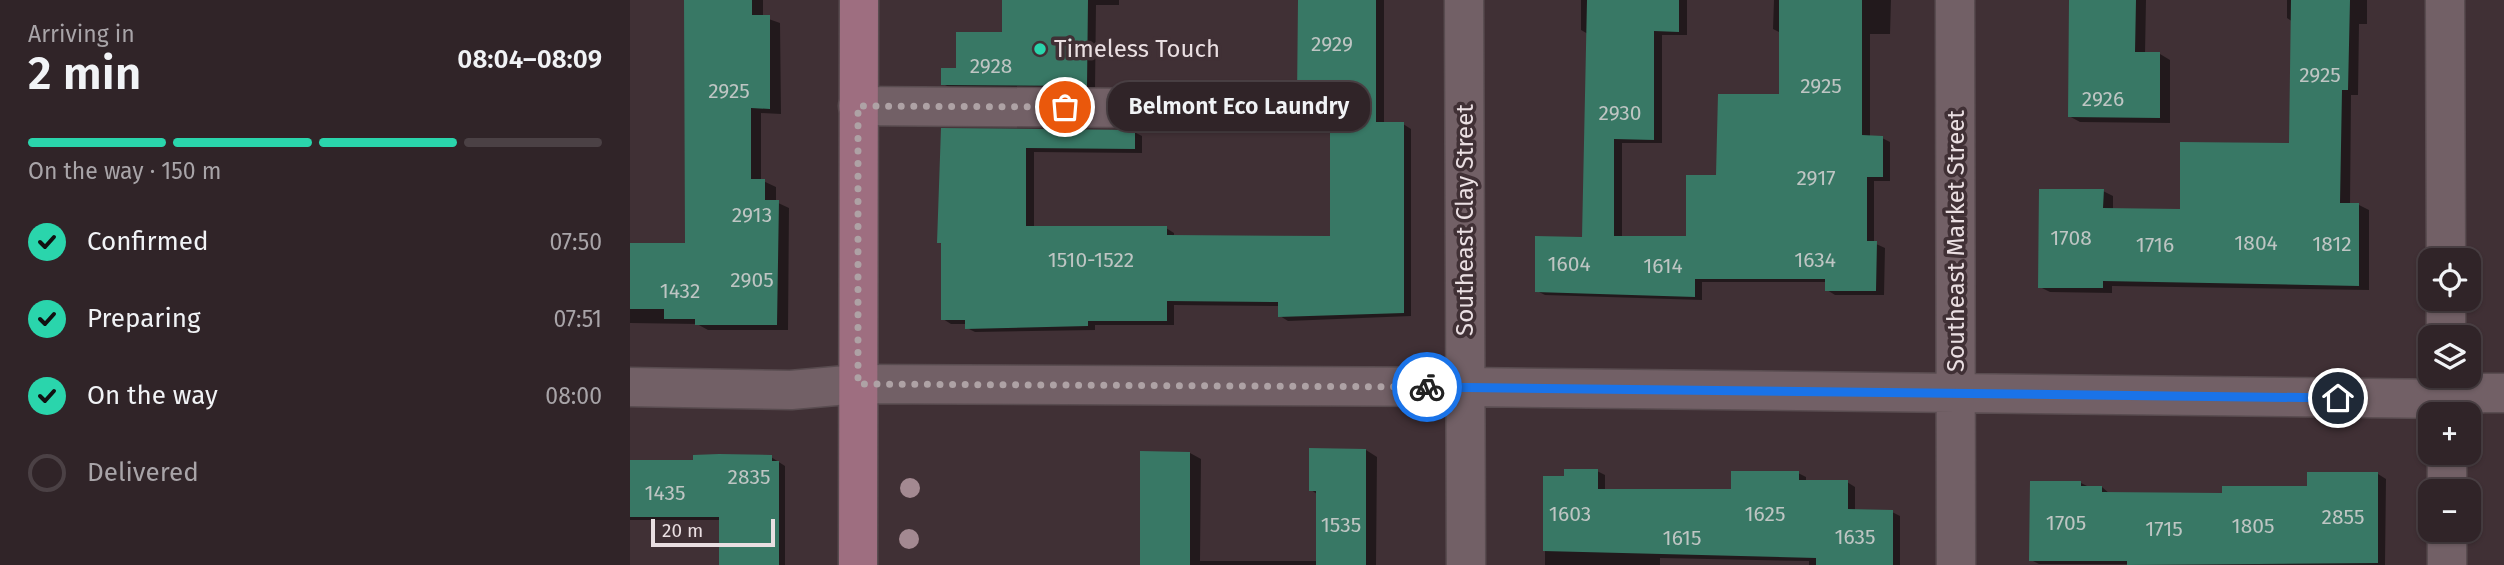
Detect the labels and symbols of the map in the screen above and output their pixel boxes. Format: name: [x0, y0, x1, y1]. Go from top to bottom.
house number: 2929: [1311, 31, 1353, 57]
place label: Timeless Touch: [1054, 35, 1220, 63]
marker: Timeless Touch: [1032, 41, 1048, 57]
house number: 2928: [970, 53, 1012, 79]
house number: 2925: [2299, 62, 2341, 88]
house number: 2925: [1800, 73, 1842, 99]
pin: [1035, 77, 1095, 137]
house number: 2925: [708, 78, 750, 104]
callout: Belmont Eco Laundry: [1107, 82, 1370, 132]
house number: 2926: [2082, 86, 2124, 112]
house number: 2930: [1599, 100, 1642, 126]
street label: Southeast Clay Street: [1451, 104, 1479, 336]
street label: Southeast Market Street: [1942, 110, 1970, 372]
house number: 2917: [1796, 165, 1836, 191]
house number: 2913: [732, 202, 772, 228]
house number: 1708: [2050, 225, 2092, 251]
house number: 1804: [2234, 230, 2278, 256]
house number: 1812: [2312, 231, 2352, 257]
house number: 1716: [2136, 232, 2174, 258]
house number: 1510-1522: [1048, 247, 1134, 273]
house number: 1634: [1794, 247, 1836, 273]
house number: 1604: [1547, 251, 1591, 277]
house number: 1614: [1643, 253, 1683, 279]
house number: 2905: [730, 267, 774, 293]
house number: 1432: [660, 278, 700, 304]
courier: [1392, 352, 1462, 422]
pin: [2308, 368, 2368, 428]
house number: 2835: [728, 464, 770, 490]
house number: 1435: [645, 480, 685, 506]
house number: 1603: [1549, 501, 1591, 527]
house number: 1625: [1745, 501, 1785, 527]
house number: 2855: [2322, 504, 2364, 530]
house number: 1705: [2046, 510, 2086, 536]
house number: 1535: [1321, 512, 1361, 538]
house number: 1805: [2232, 513, 2274, 539]
scale bar: [651, 516, 775, 548]
house number: 1715: [2145, 516, 2183, 542]
house number: 1635: [1834, 524, 1876, 550]
house number: 1615: [1663, 525, 1701, 551]

